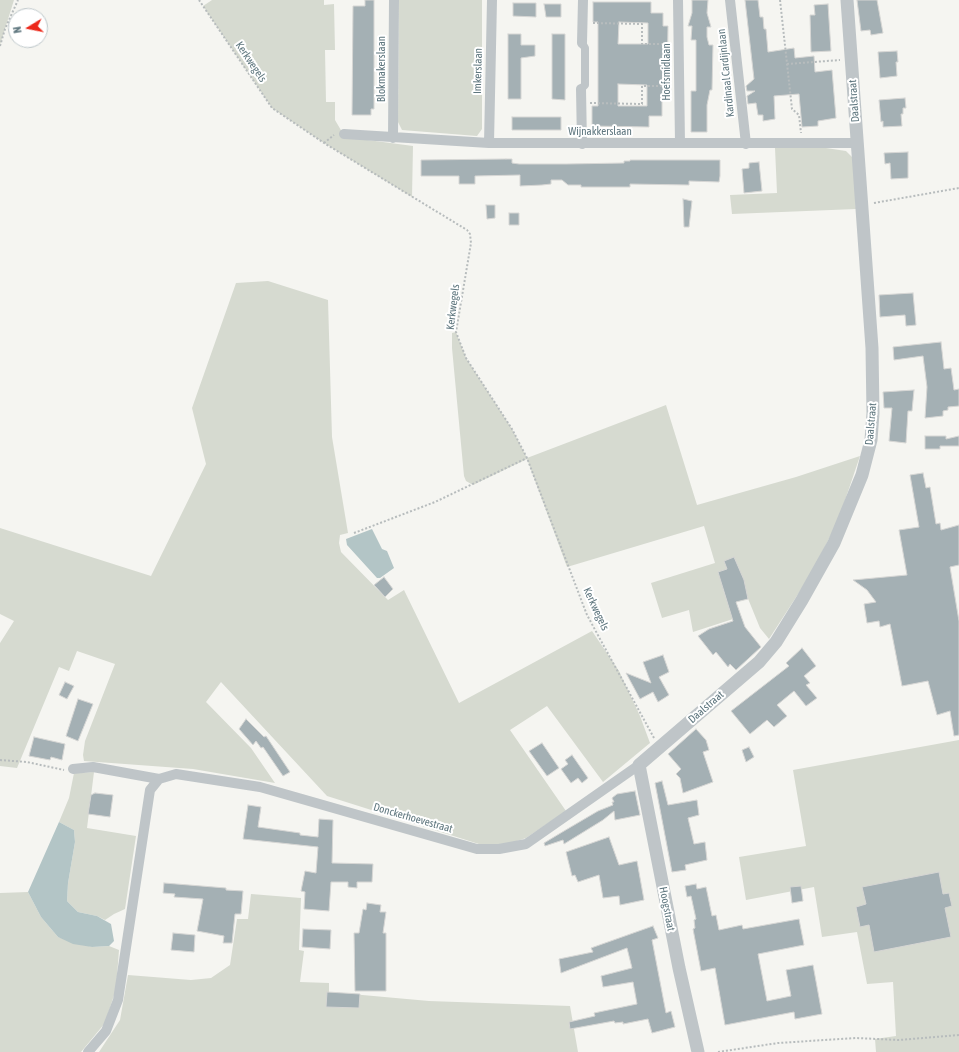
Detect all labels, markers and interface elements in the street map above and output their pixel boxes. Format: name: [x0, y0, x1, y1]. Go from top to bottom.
north arrow: [8, 8, 48, 48]
text: N: [11, 26, 24, 34]
street label: Kardinaal Cardijnlaan: [715, 28, 737, 118]
street label: Blokmakerslaan: [375, 36, 389, 102]
street label: Kerkwegels: [233, 39, 269, 85]
street label: Hoefsmidlaan: [660, 43, 674, 101]
street label: Imkerslaan: [471, 48, 485, 94]
street label: Daalstraat: [846, 79, 862, 123]
street label: Wijnakkerslaan: [568, 125, 632, 139]
street label: Kerkwegels: [444, 283, 462, 331]
street label: Daalstraat: [863, 402, 879, 446]
street label: Kerkwegels: [580, 585, 612, 633]
street label: Daalstraat: [686, 688, 726, 726]
street label: Donckerhoevestraat: [372, 800, 454, 836]
street label: Hoogstraat: [656, 886, 678, 932]

